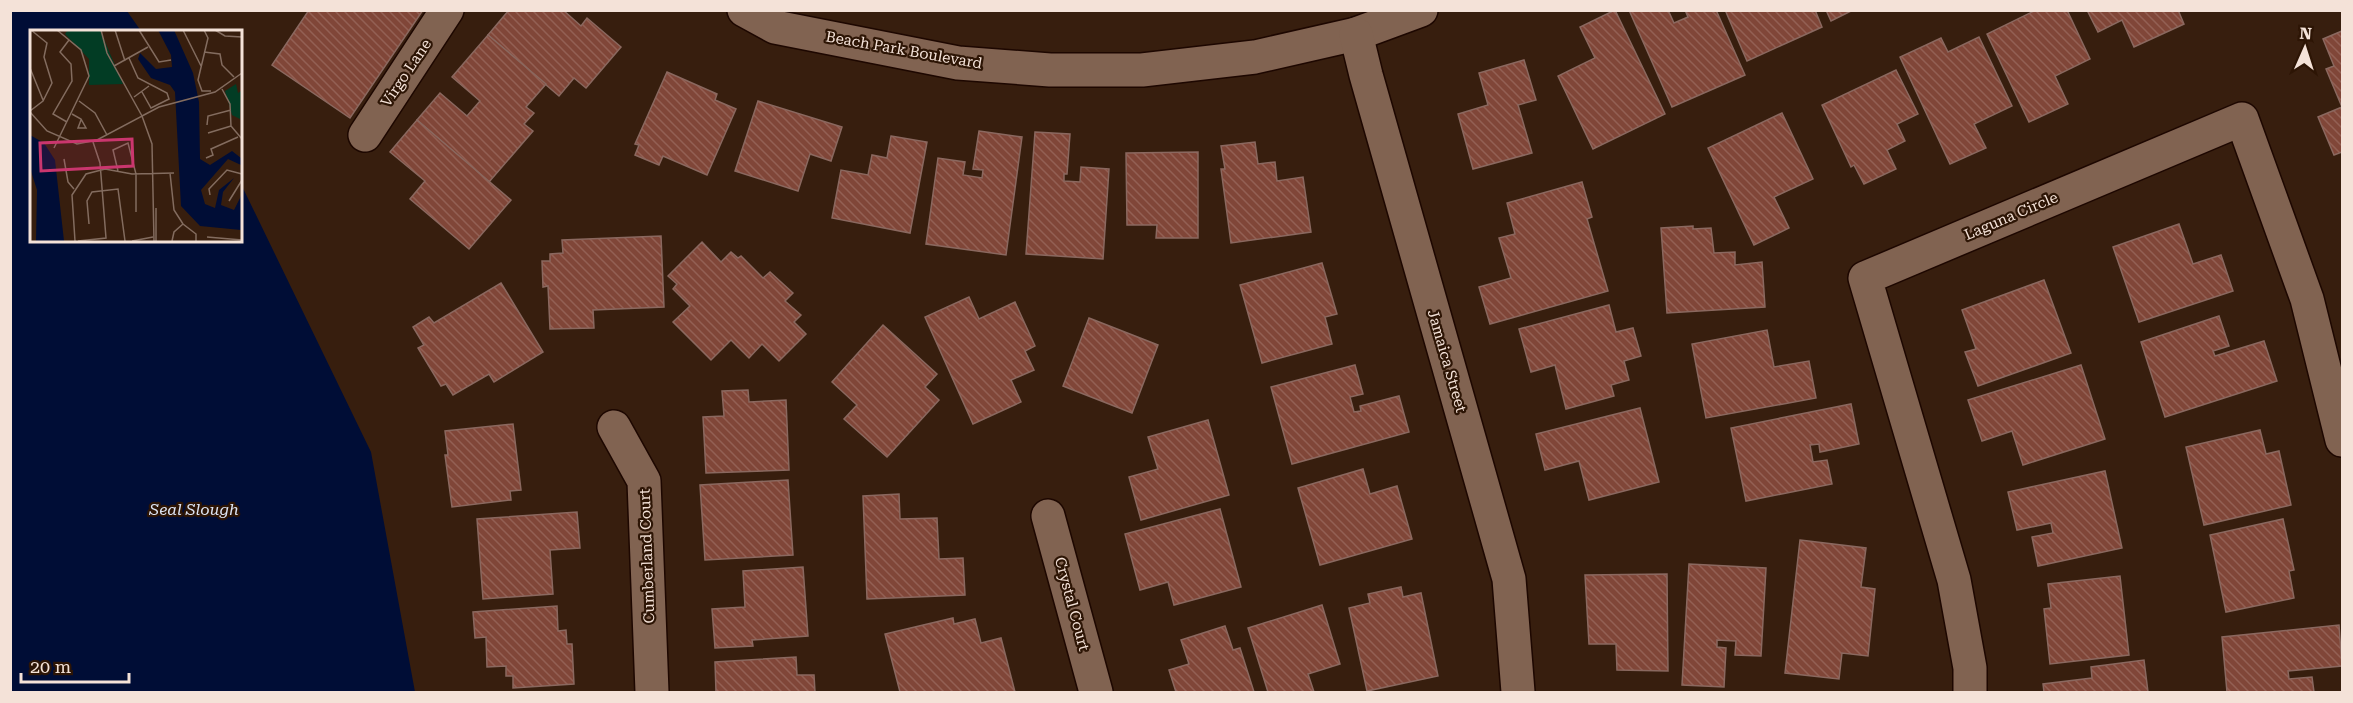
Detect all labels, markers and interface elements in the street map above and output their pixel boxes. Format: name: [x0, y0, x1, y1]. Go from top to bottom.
north arrow: [2275, 18, 2335, 78]
text: N: [2299, 24, 2312, 43]
street label: Beach Park Boulevard: [824, 27, 984, 73]
inset map: [30, 30, 242, 242]
street label: Virgo Lane: [377, 36, 435, 110]
street label: Laguna Circle: [1961, 188, 2061, 244]
street label: Jamaica Street: [1424, 307, 1470, 415]
street label: Cumberland Court: [636, 488, 658, 624]
water label: Seal Slough: [148, 500, 239, 519]
street label: Crystal Court: [1051, 555, 1093, 653]
scale bar: [21, 646, 129, 684]
text: 20 m: [30, 656, 71, 677]

